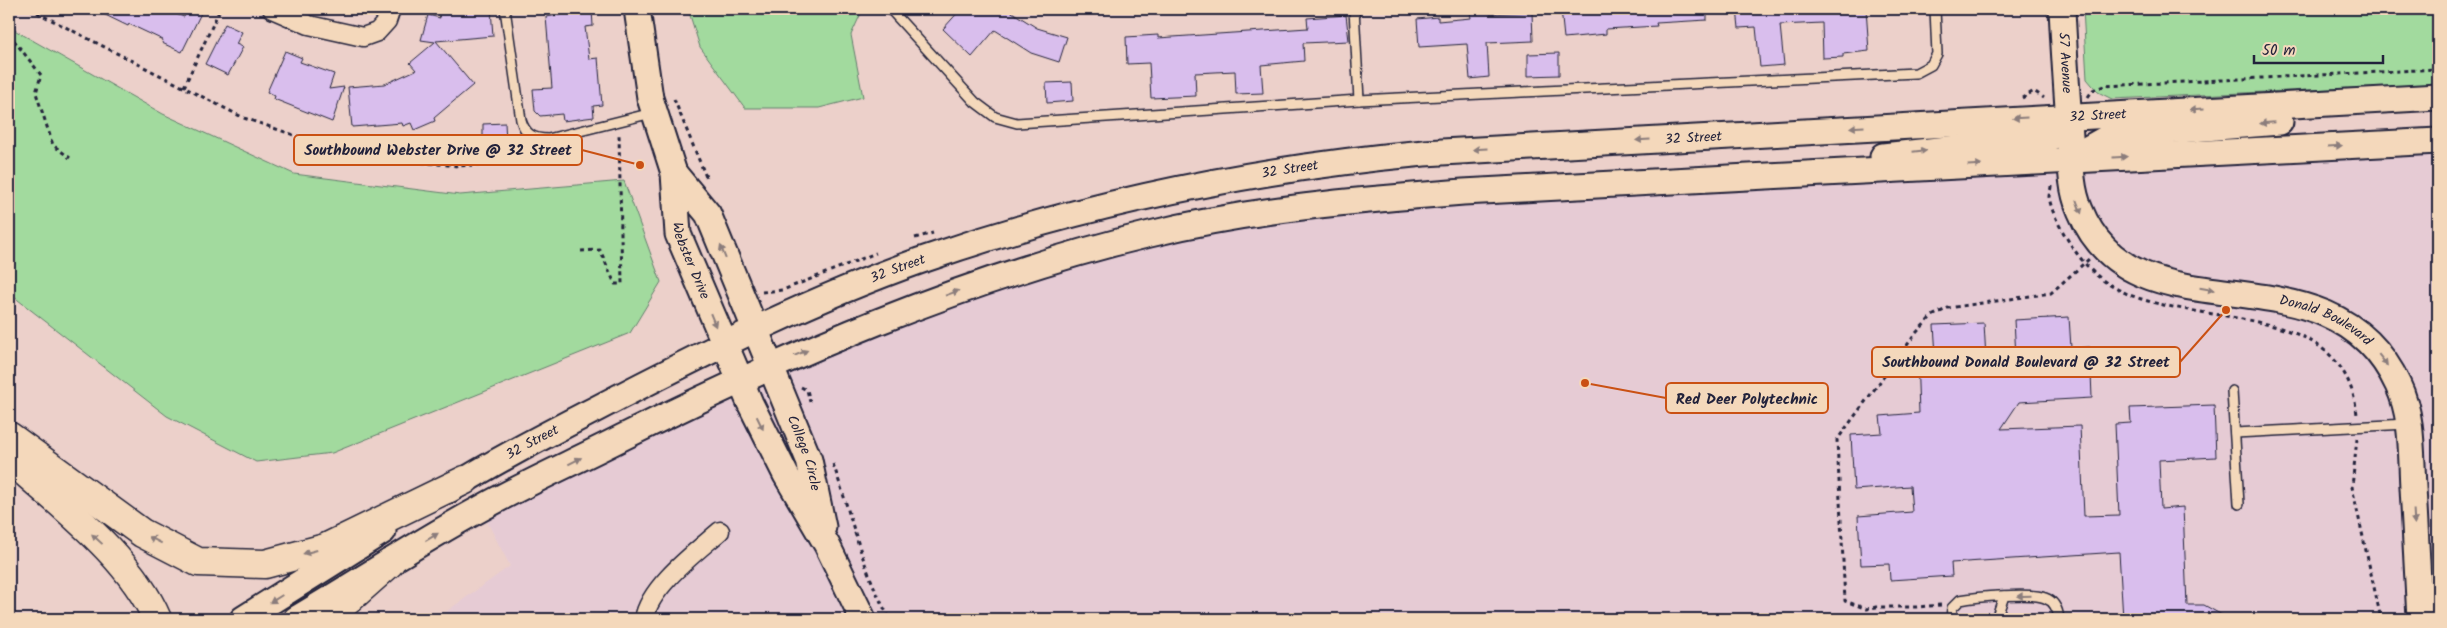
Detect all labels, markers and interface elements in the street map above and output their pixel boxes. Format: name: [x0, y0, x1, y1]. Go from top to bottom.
street label: 57 Avenue: [2052, 32, 2078, 95]
scale bar: [2254, 32, 2383, 64]
text: 50 m: [2262, 39, 2296, 63]
street label: 32 Street: [2069, 103, 2128, 128]
one-way arrow: [2189, 106, 2205, 114]
one-way arrow: [2011, 115, 2027, 123]
one-way arrow: [2259, 119, 2275, 127]
one-way arrow: [1849, 124, 1865, 132]
street label: 32 Street: [1664, 126, 1723, 151]
callout: Southbound Webster Drive @ 32 Street: [294, 135, 582, 165]
one-way arrow: [1634, 136, 1650, 144]
text: Southbound Webster Drive @ 32 Street: [304, 139, 572, 163]
one-way arrow: [2327, 142, 2343, 150]
one-way arrow: [1472, 146, 1488, 154]
one-way arrow: [1912, 147, 1928, 155]
one-way arrow: [2112, 152, 2128, 160]
street label: 32 Street: [1260, 154, 1320, 185]
one-way arrow: [1967, 161, 1983, 169]
one-way arrow: [2075, 200, 2083, 214]
street label: Webster Drive: [666, 222, 716, 303]
one-way arrow: [719, 244, 727, 259]
street label: 32 Street: [867, 248, 929, 289]
one-way arrow: [2199, 285, 2215, 293]
one-way arrow: [945, 289, 959, 297]
street label: Donald Boulevard: [2277, 289, 2378, 352]
one-way arrow: [710, 312, 718, 327]
callout: Southbound Donald Boulevard @ 32 Street: [1872, 347, 2180, 377]
one-way arrow: [794, 349, 808, 357]
text: Southbound Donald Boulevard @ 32 Street: [1882, 351, 2170, 375]
one-way arrow: [2378, 353, 2389, 366]
callout: Red Deer Polytechnic: [1666, 383, 1828, 413]
text: Red Deer Polytechnic: [1676, 388, 1818, 412]
street label: College Circle: [781, 412, 826, 494]
one-way arrow: [756, 416, 765, 431]
street label: 32 Street: [502, 419, 563, 466]
one-way arrow: [568, 457, 583, 465]
one-way arrow: [2411, 509, 2419, 525]
one-way arrow: [90, 533, 103, 544]
one-way arrow: [426, 533, 439, 542]
one-way arrow: [148, 536, 162, 544]
one-way arrow: [303, 548, 318, 556]
one-way arrow: [2016, 592, 2032, 600]
one-way arrow: [269, 594, 282, 603]

